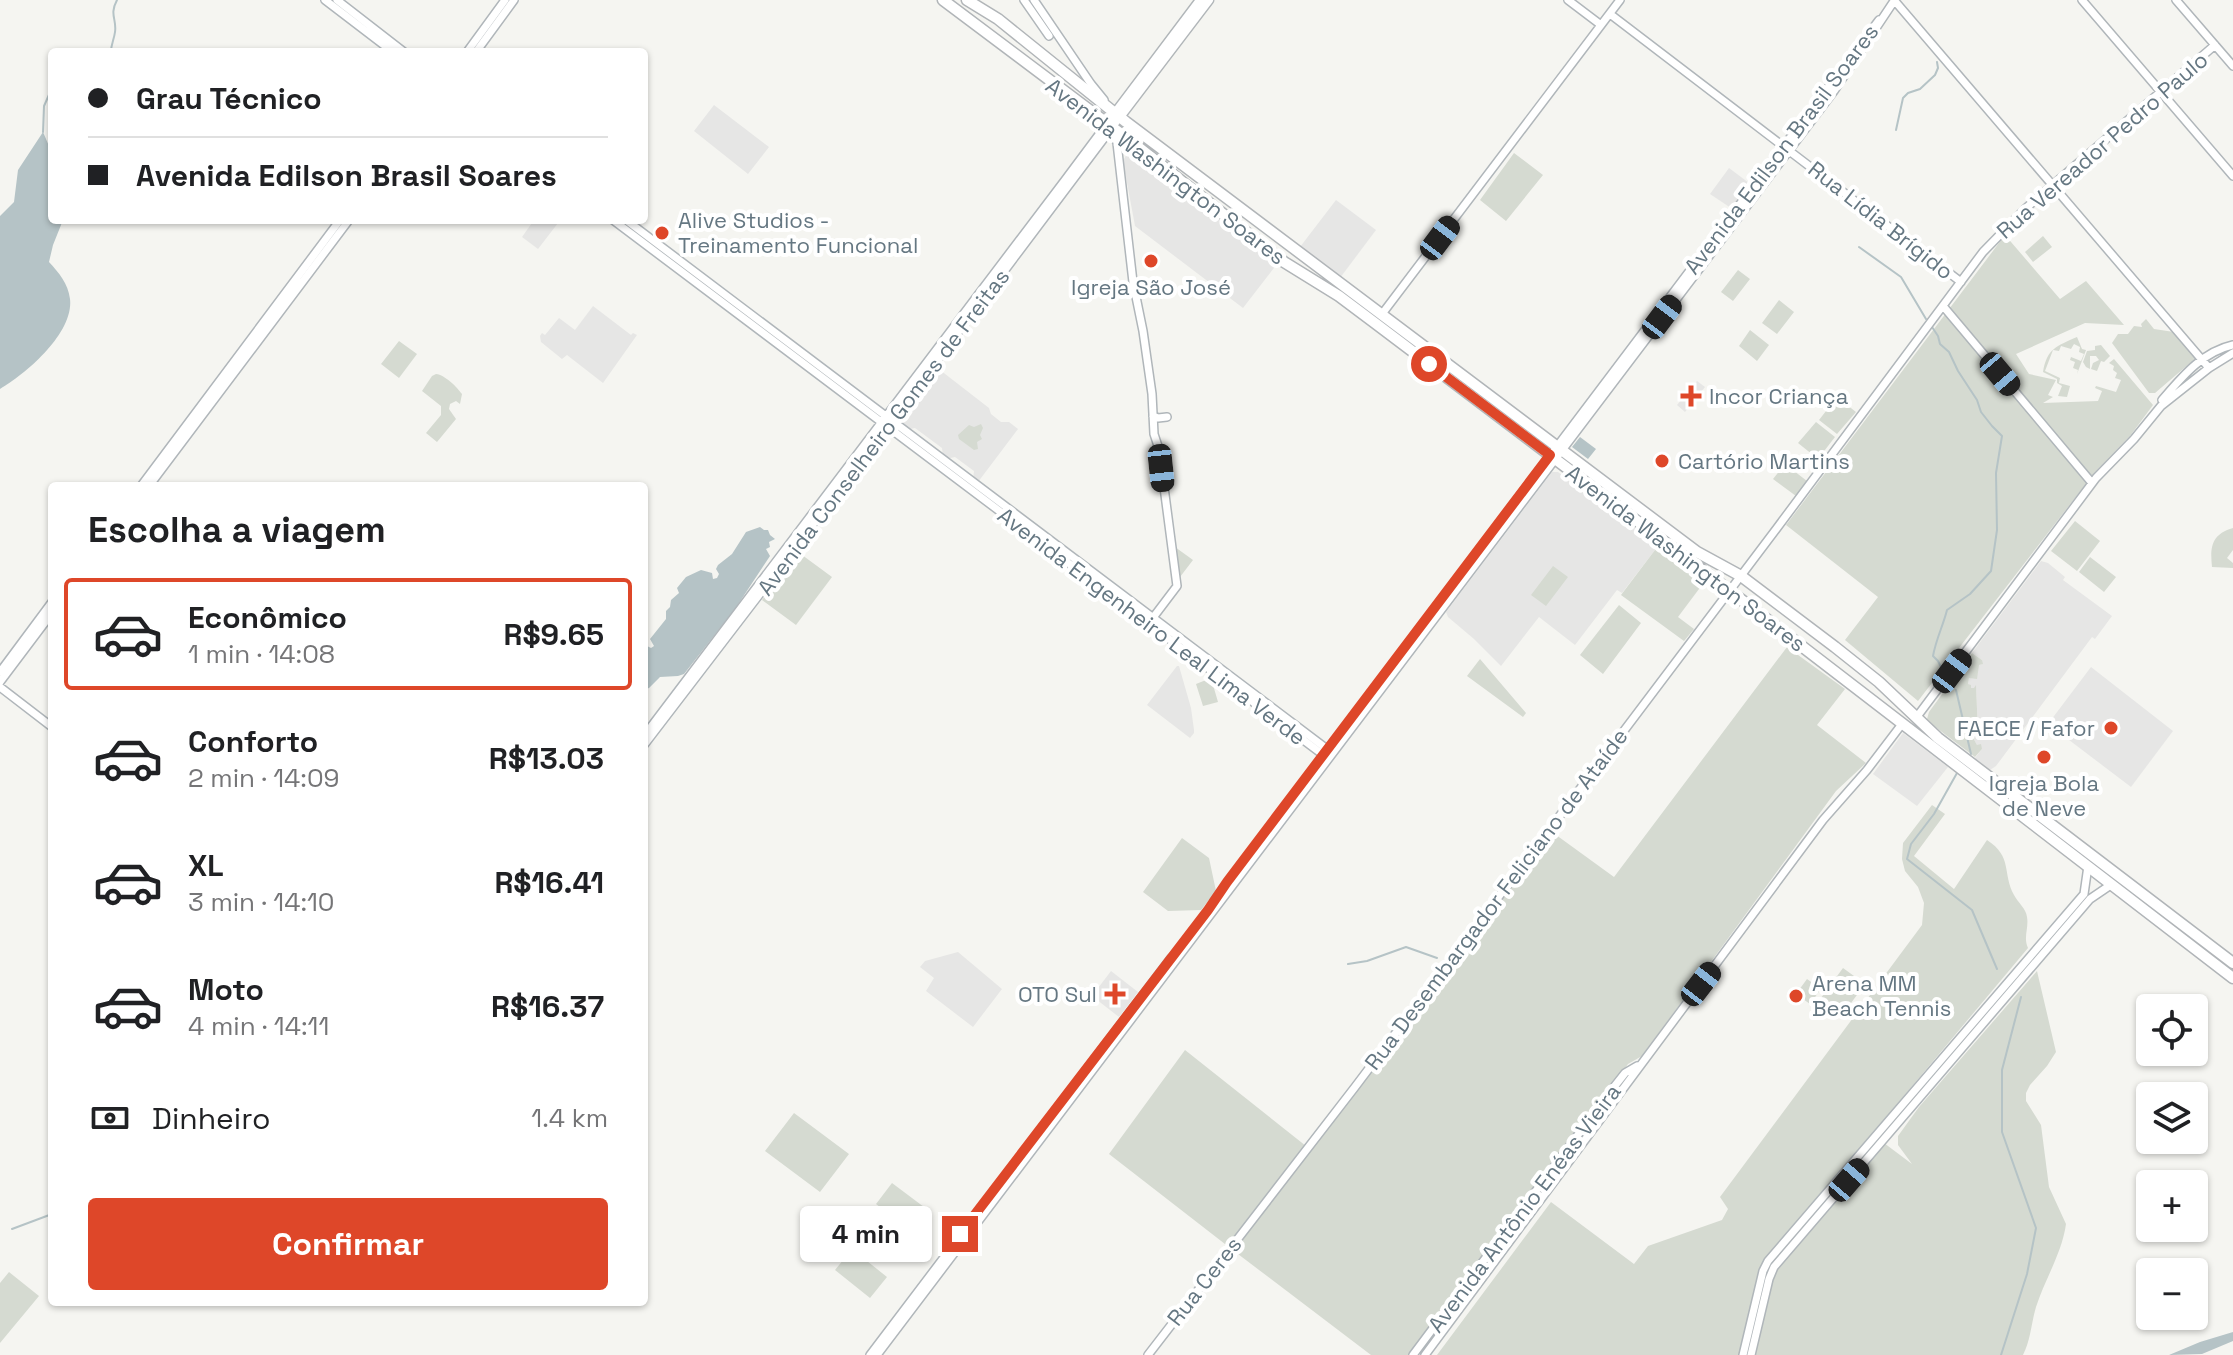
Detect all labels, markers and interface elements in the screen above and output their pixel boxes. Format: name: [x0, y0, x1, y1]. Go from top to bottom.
street label: Avenida Edilson Brasil Soares: [1678, 18, 1884, 280]
street label: Rua Vereador Pedro Paulo: [1990, 45, 2214, 245]
street label: Avenida Washington Soares: [1040, 72, 1292, 270]
text: Grau Técnico: [136, 79, 322, 118]
street label: Rua Lídia Brígido: [1803, 155, 1959, 285]
text: Avenida Edilson Brasil Soares: [136, 156, 557, 195]
place label: Alive Studios - Treinamento Funcional: [678, 206, 918, 259]
car: [1416, 212, 1464, 264]
marker: Alive Studios - Treinamento Funcional: [653, 224, 671, 242]
marker: Igreja São José: [1142, 252, 1160, 270]
street label: Avenida Conselheiro Gomes de Freitas: [751, 263, 1015, 601]
place label: Igreja São José: [1071, 273, 1231, 301]
car: [1638, 291, 1686, 343]
route start: [1411, 346, 1447, 382]
car: [1975, 348, 2025, 400]
place label: Incor Criança: [1709, 382, 1849, 410]
marker: Incor Criança: [1680, 385, 1702, 407]
car: [1147, 443, 1175, 493]
place label: Cartório Martins: [1678, 447, 1850, 475]
marker: Cartório Martins: [1653, 452, 1671, 470]
street label: Avenida Washington Soares: [1560, 459, 1812, 657]
street label: Avenida Engenheiro Leal Lima Verde: [992, 501, 1312, 751]
text: Escolha a viagem: [88, 507, 386, 553]
icon: car: [92, 598, 164, 670]
text: Econômico: [188, 598, 347, 637]
text: R$9.65: [503, 615, 604, 654]
text: 1 min · 14:08: [188, 637, 335, 671]
car: [1928, 645, 1976, 697]
place label: FAECE / Fafor: [1957, 714, 2095, 742]
marker: FAECE / Fafor: [2102, 719, 2120, 737]
icon: car: [92, 722, 164, 794]
text: Conforto: [188, 722, 318, 761]
street label: Rua Desembargador Feliciano de Ataíde: [1358, 723, 1634, 1075]
text: R$13.03: [489, 739, 604, 778]
marker: Igreja Bola de Neve: [2035, 748, 2053, 766]
text: 2 min · 14:09: [188, 761, 340, 795]
place label: Igreja Bola de Neve: [1989, 769, 2100, 822]
icon: car: [92, 846, 164, 918]
text: XL: [188, 846, 224, 885]
text: R$16.41: [494, 863, 604, 902]
text: 3 min · 14:10: [188, 885, 335, 919]
car: [1677, 958, 1725, 1010]
place label: Arena MM Beach Tennis: [1812, 969, 1951, 1022]
icon: car: [92, 970, 164, 1042]
text: Moto: [188, 970, 264, 1009]
place label: OTO Sul: [1018, 980, 1097, 1008]
marker: OTO Sul: [1104, 983, 1126, 1005]
text: R$16.37: [491, 987, 604, 1026]
marker: Arena MM Beach Tennis: [1787, 987, 1805, 1005]
map controls: [2136, 994, 2208, 1330]
button: locate: [2136, 994, 2208, 1066]
text: 4 min · 14:11: [188, 1009, 329, 1043]
street label: Avenida Antônio Enéas Vieira: [1421, 1078, 1627, 1338]
button: layers: [2136, 1082, 2208, 1154]
icon: cash: [88, 1096, 132, 1140]
text: Dinheiro: [152, 1099, 270, 1138]
text: 1.4 km: [531, 1101, 608, 1135]
car: [1824, 1154, 1874, 1206]
button: +: [2136, 1170, 2208, 1242]
button: Confirmar: [88, 1198, 608, 1290]
callout: 4 min: [800, 1206, 932, 1262]
route end: [942, 1216, 978, 1252]
text: 4 min: [832, 1217, 900, 1251]
street label: Rua Ceres: [1161, 1231, 1247, 1331]
button: −: [2136, 1258, 2208, 1330]

